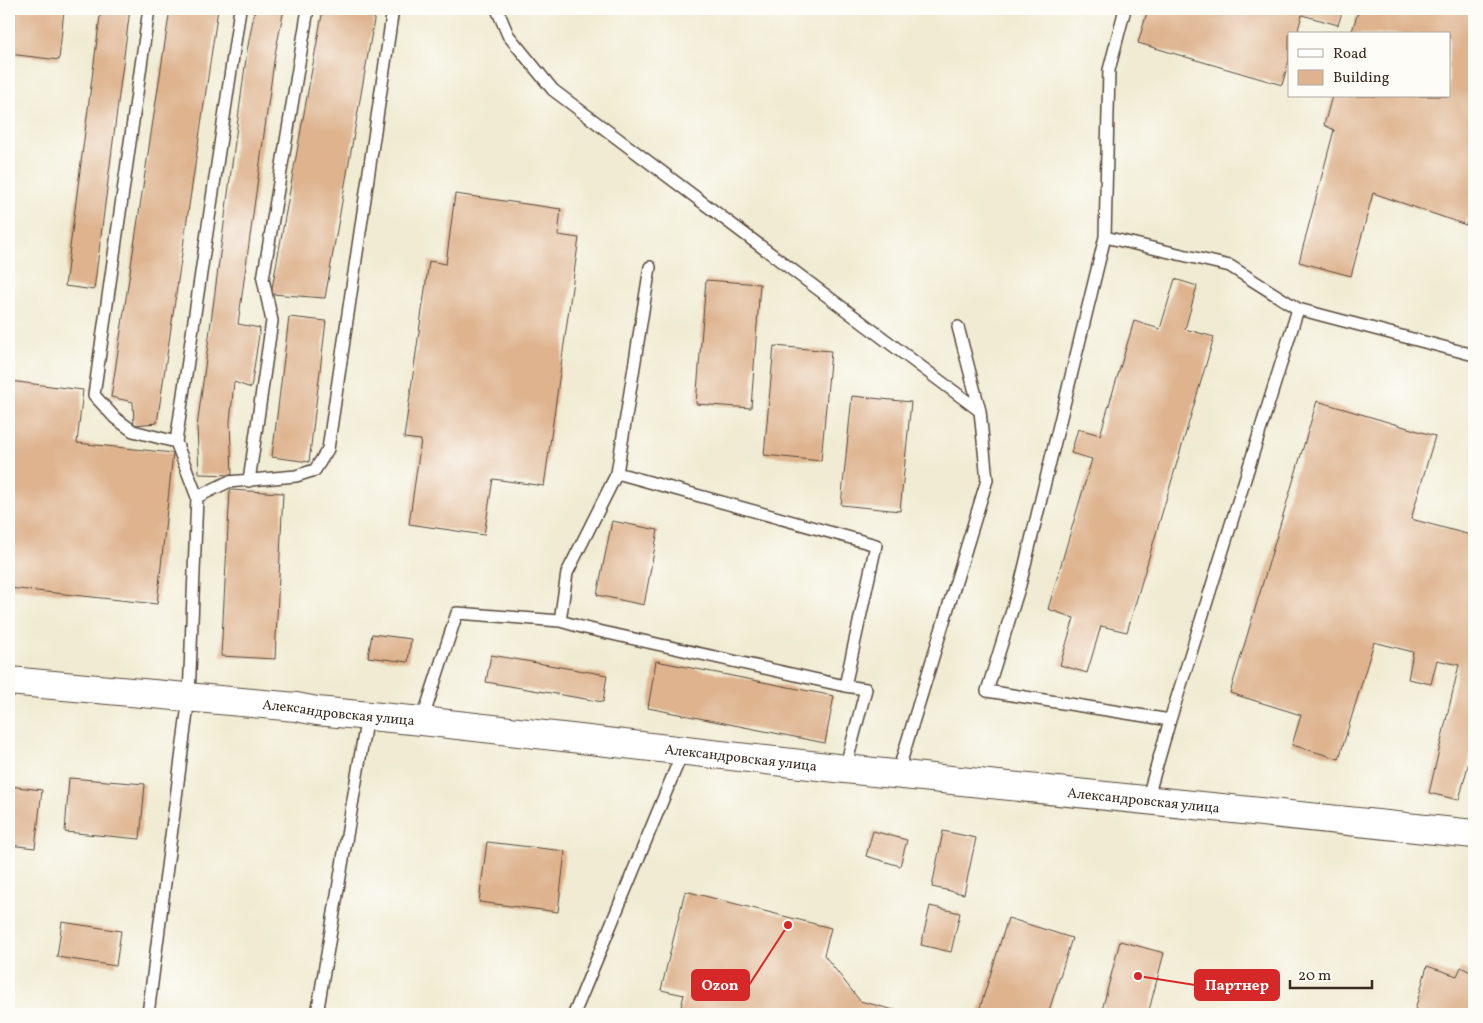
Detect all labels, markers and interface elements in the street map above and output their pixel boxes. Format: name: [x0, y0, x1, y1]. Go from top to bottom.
legend: [1288, 32, 1450, 98]
text: Road: [1333, 44, 1367, 65]
text: Building: [1333, 68, 1390, 89]
street label: Александровская улица: [261, 696, 415, 731]
street label: Александровская улица: [664, 741, 818, 777]
street label: Александровская улица: [1066, 784, 1221, 819]
scale bar: [1290, 958, 1373, 990]
text: 20 m: [1298, 966, 1331, 987]
callout: Ozon: [692, 970, 749, 1000]
callout: Партнер: [1195, 970, 1279, 1000]
text: Ozon: [701, 976, 739, 997]
text: Партнер: [1205, 976, 1269, 997]

